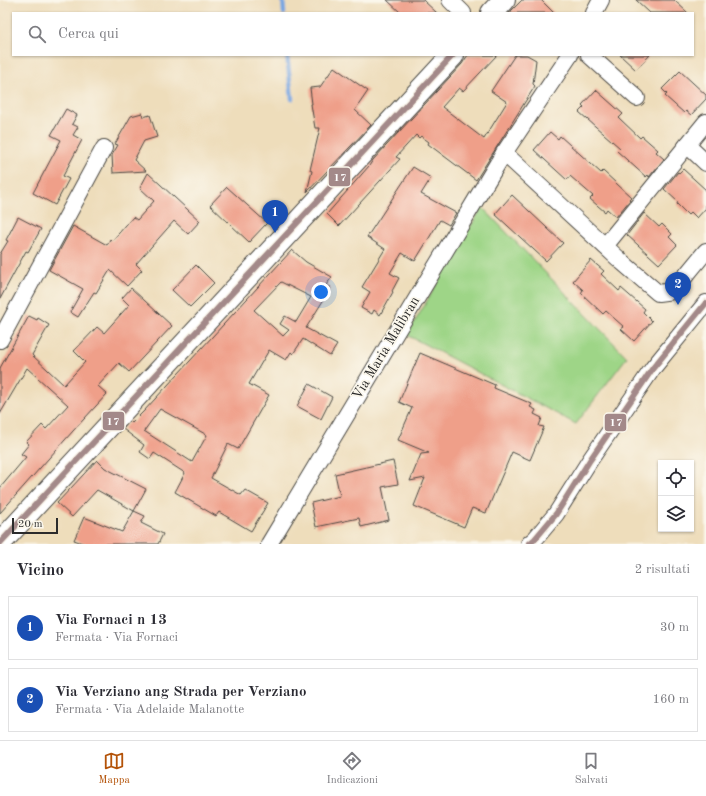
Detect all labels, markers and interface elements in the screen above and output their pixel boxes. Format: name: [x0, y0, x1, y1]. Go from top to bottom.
search box: [12, 12, 694, 56]
icon: search: [26, 23, 48, 45]
text: Cerca qui: [58, 27, 119, 42]
line badge: 17: [328, 167, 351, 187]
text: 17: [334, 173, 346, 184]
pin: 1: [262, 200, 288, 233]
pin: 2: [665, 272, 691, 305]
your location: [311, 282, 331, 302]
street label: Via Maria Malibran: [350, 294, 422, 402]
line badge: 17: [102, 411, 125, 431]
line badge: 17: [604, 413, 627, 432]
text: 17: [107, 417, 119, 428]
text: 17: [610, 418, 622, 429]
map controls: [658, 460, 694, 532]
button: locate: [658, 460, 694, 496]
button: layers: [658, 496, 694, 532]
scale bar: [12, 516, 58, 535]
text: 20 m: [18, 519, 43, 530]
text: Vicino: [16, 562, 64, 579]
text: 2 risultati: [635, 563, 690, 576]
text: Via Fornaci n 13: [55, 613, 167, 628]
text: 1: [26, 621, 34, 634]
text: 30 m: [660, 621, 689, 634]
text: Fermata · Via Fornaci: [55, 631, 178, 644]
text: Via Verziano ang Strada per Verziano: [55, 685, 306, 700]
text: 2: [26, 693, 34, 706]
text: 160 m: [652, 693, 689, 706]
text: Fermata · Via Adelaide Malanotte: [55, 703, 244, 716]
tab: Mappa: [98, 750, 130, 788]
tab: Indicazioni: [327, 750, 378, 788]
tab: Salvati: [575, 750, 608, 788]

